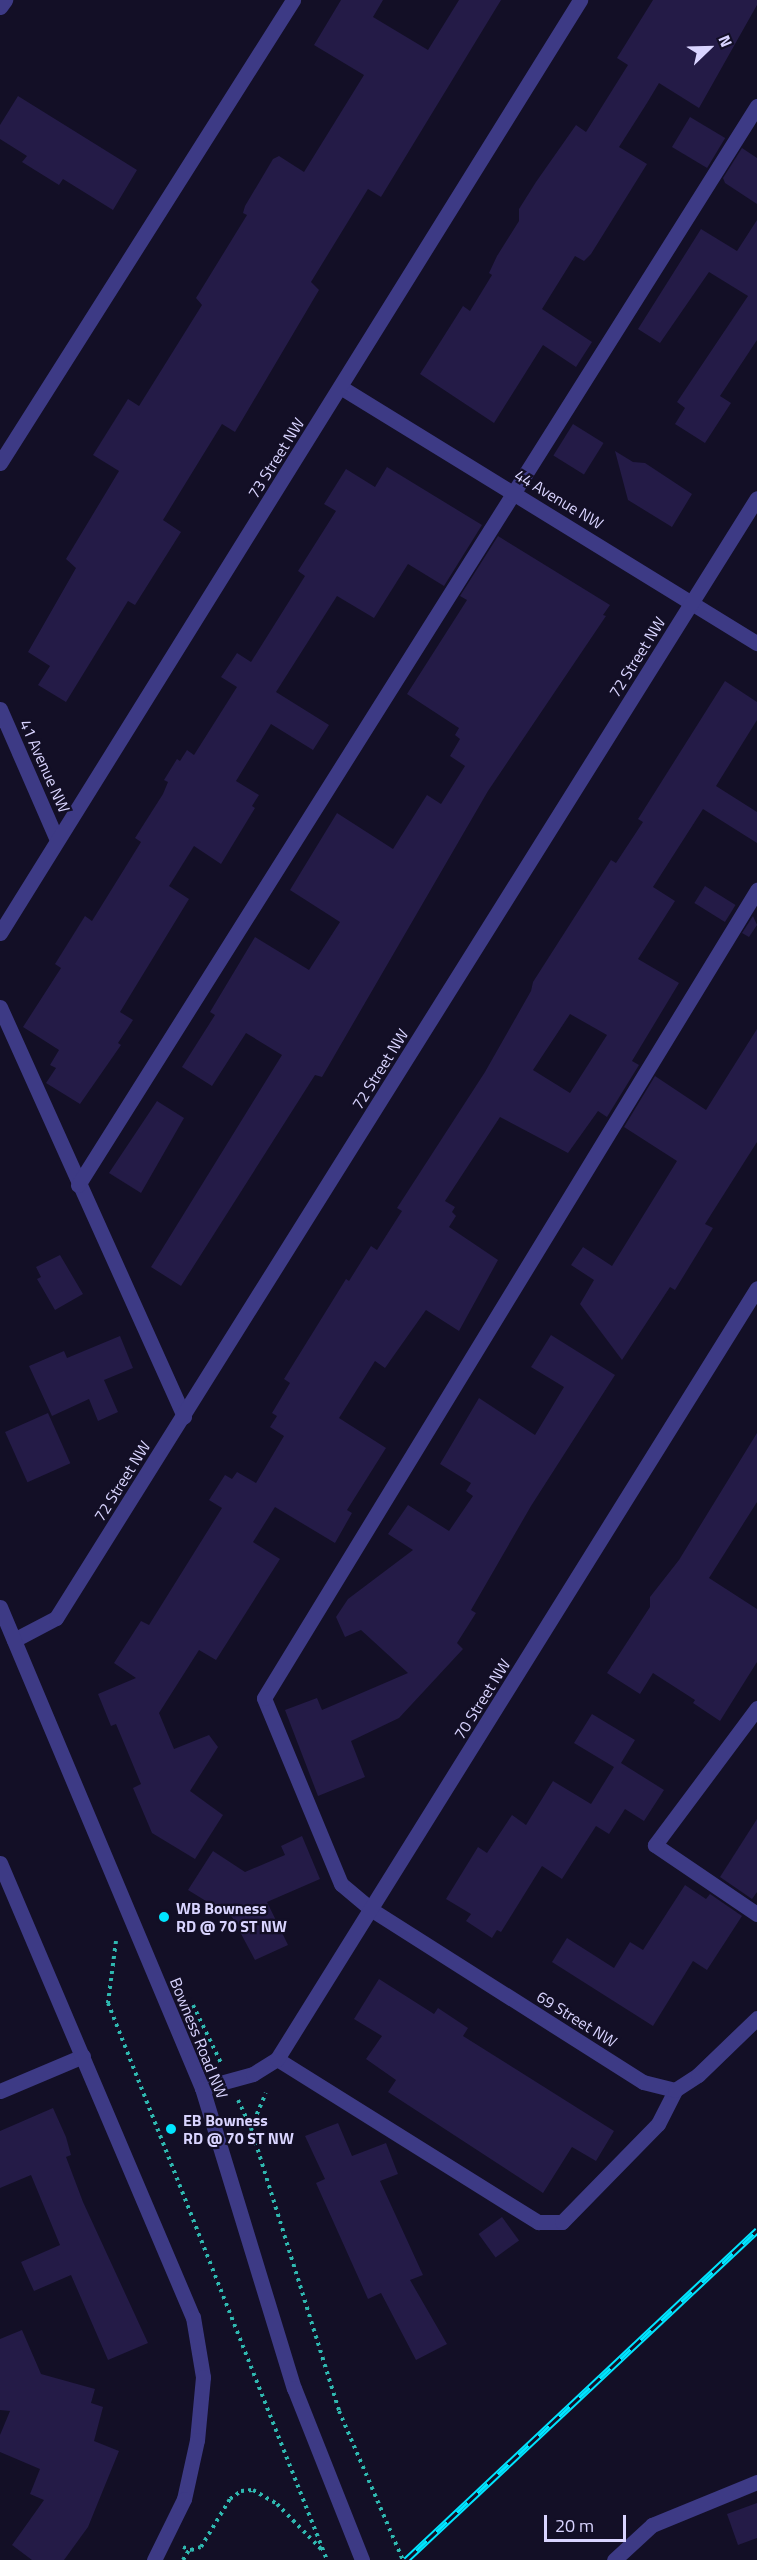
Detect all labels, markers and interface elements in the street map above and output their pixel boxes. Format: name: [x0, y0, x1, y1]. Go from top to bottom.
north arrow: [679, 18, 739, 78]
text: N: [712, 31, 739, 51]
street label: 73 Street NW: [244, 414, 308, 502]
street label: 44 Avenue NW: [511, 465, 607, 533]
street label: 72 Street NW: [605, 613, 669, 701]
street label: 41 Avenue NW: [16, 716, 74, 816]
street label: 72 Street NW: [348, 1025, 412, 1113]
street label: 72 Street NW: [90, 1437, 154, 1525]
street label: 70 Street NW: [450, 1655, 514, 1743]
place label: WB Bowness RD @ 70 ST NW: [176, 1898, 287, 1936]
marker: WB Bowness RD @ 70 ST NW: [157, 1910, 171, 1924]
street label: Bowness Road NW: [166, 1975, 232, 2101]
street label: 69 Street NW: [533, 1987, 621, 2051]
place label: EB Bowness RD @ 70 ST NW: [183, 2110, 294, 2148]
marker: EB Bowness RD @ 70 ST NW: [164, 2122, 178, 2136]
scale bar: [547, 2503, 630, 2541]
text: 20 m: [555, 2512, 594, 2539]

